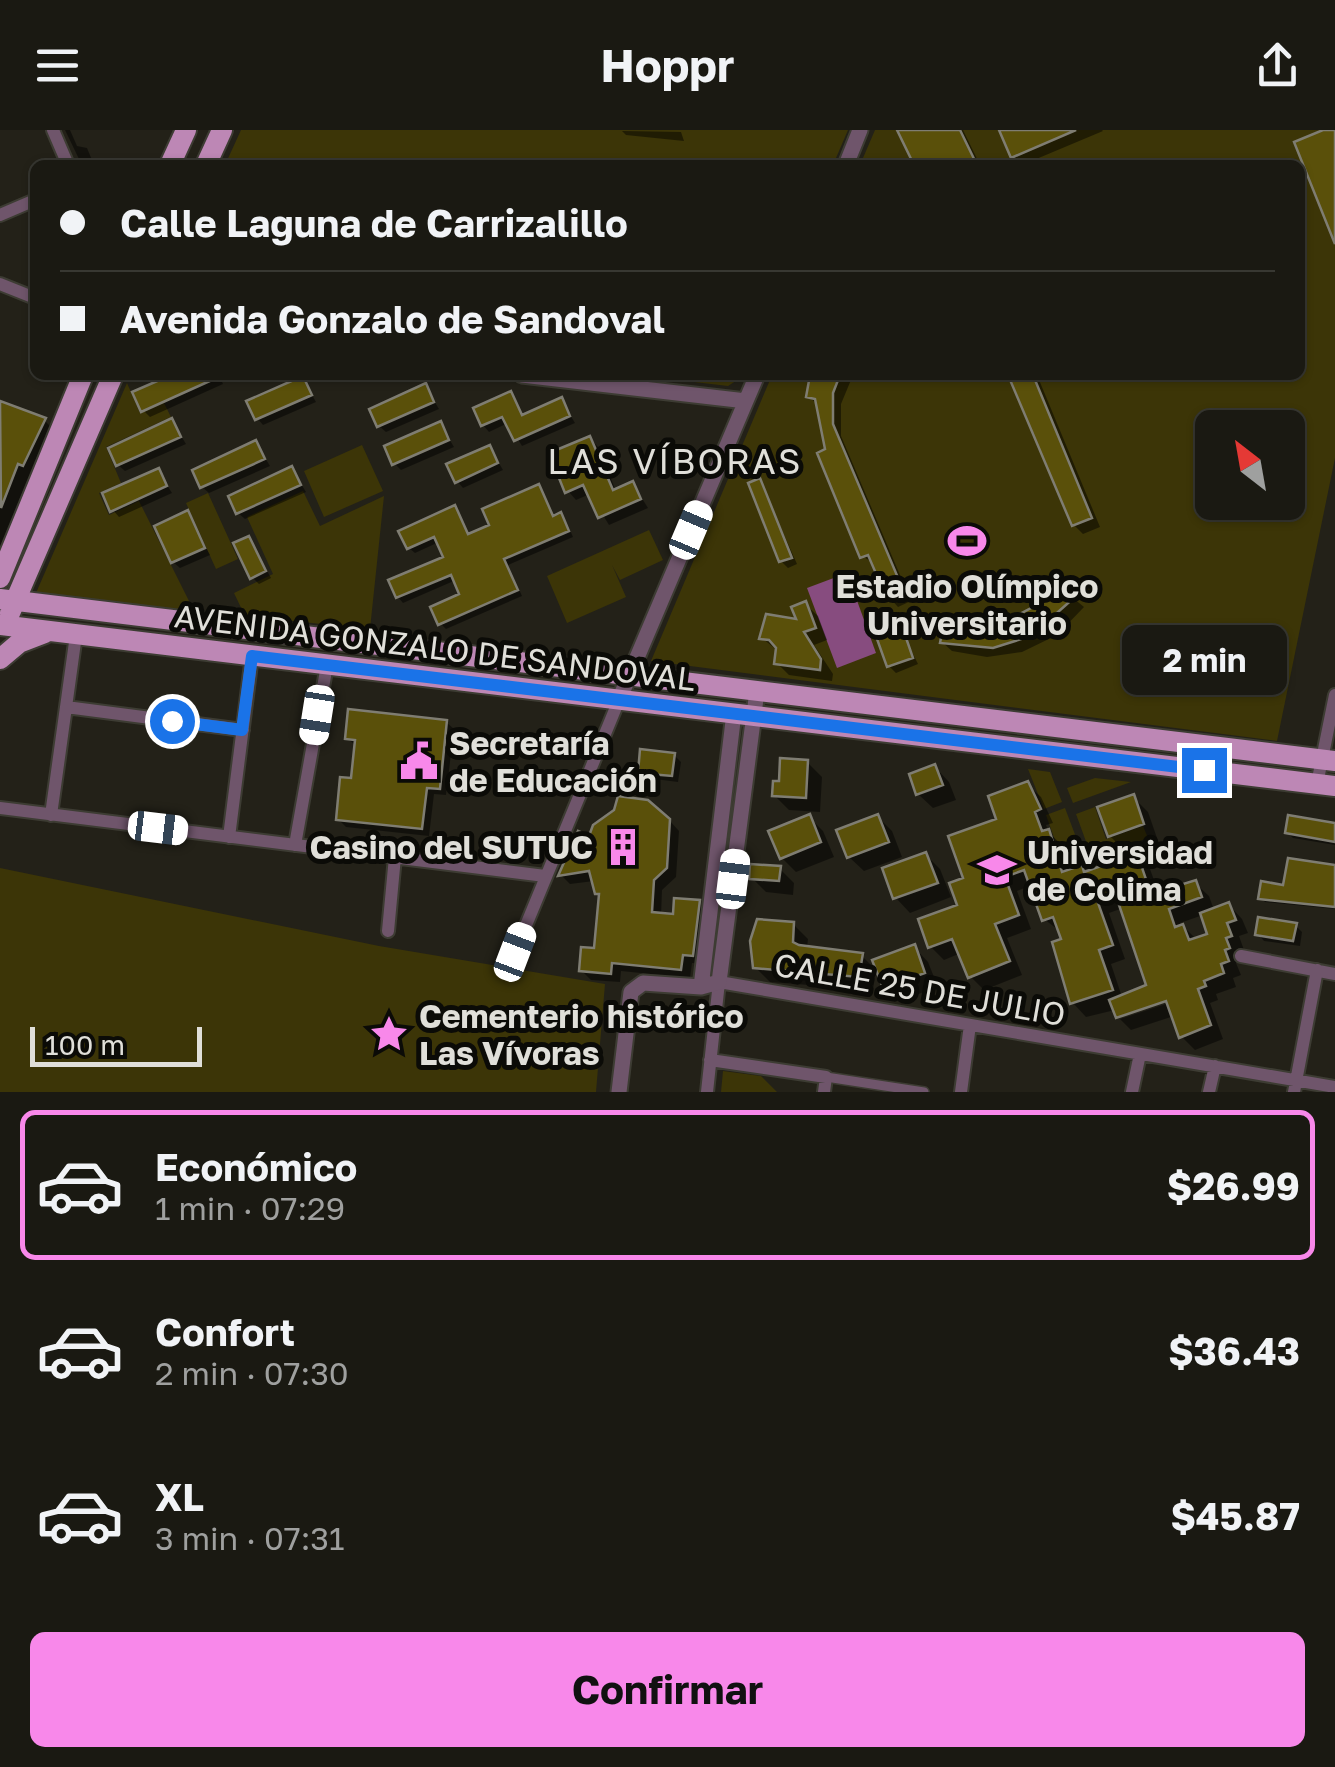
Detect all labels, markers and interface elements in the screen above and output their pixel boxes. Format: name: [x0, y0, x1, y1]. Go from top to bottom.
icon: menu: [30, 38, 85, 93]
text: Hoppr: [600, 38, 735, 92]
icon: share: [1250, 38, 1305, 93]
text: Calle Laguna de Carrizalillo: [120, 200, 628, 245]
text: Avenida Gonzalo de Sandoval: [120, 296, 665, 341]
north arrow: [1195, 410, 1305, 520]
map controls: [1195, 410, 1305, 520]
district label: LAS VÍBORAS: [547, 440, 803, 482]
car: [665, 497, 717, 563]
sports icon: Estadio Olímpico Universitario: [946, 520, 988, 562]
place label: Estadio Olímpico Universitario: [836, 567, 1098, 642]
street label: AVENIDA GONZALO DE SANDOVAL: [172, 596, 698, 698]
callout: 2 min: [1122, 625, 1286, 695]
text: 2 min: [1163, 641, 1246, 679]
car: [297, 683, 337, 747]
route start: [150, 699, 195, 744]
place label: Secretaría de Educación: [449, 724, 657, 799]
public building icon: Secretaría de Educación: [398, 740, 440, 782]
route end: [1182, 748, 1227, 793]
car: [126, 809, 190, 847]
building icon: Casino del SUTUC: [602, 826, 644, 868]
place label: Casino del SUTUC: [310, 828, 593, 866]
place label: Universidad de Colima: [1027, 833, 1213, 908]
car: [714, 847, 752, 911]
school or university icon: Universidad de Colima: [976, 849, 1018, 891]
car: [490, 919, 540, 985]
street label: CALLE 25 DE JULIO: [772, 945, 1068, 1033]
place label: Cementerio histórico Las Vívoras: [419, 997, 744, 1072]
place icon: Cementerio histórico Las Vívoras: [368, 1013, 410, 1055]
scale bar: [30, 1022, 202, 1066]
text: 100 m: [45, 1028, 125, 1061]
icon: car: [35, 1140, 125, 1230]
text: Económico: [155, 1144, 357, 1189]
text: $26.99: [1167, 1163, 1300, 1208]
text: 1 min · 07:29: [155, 1189, 345, 1227]
icon: car: [35, 1305, 125, 1395]
text: Confort: [155, 1309, 295, 1354]
text: $36.43: [1168, 1328, 1300, 1373]
text: 2 min · 07:30: [155, 1354, 349, 1392]
icon: car: [35, 1470, 125, 1560]
text: XL: [155, 1474, 204, 1519]
text: $45.87: [1170, 1493, 1300, 1538]
text: 3 min · 07:31: [155, 1519, 345, 1557]
button: Confirmar: [30, 1632, 1305, 1747]

